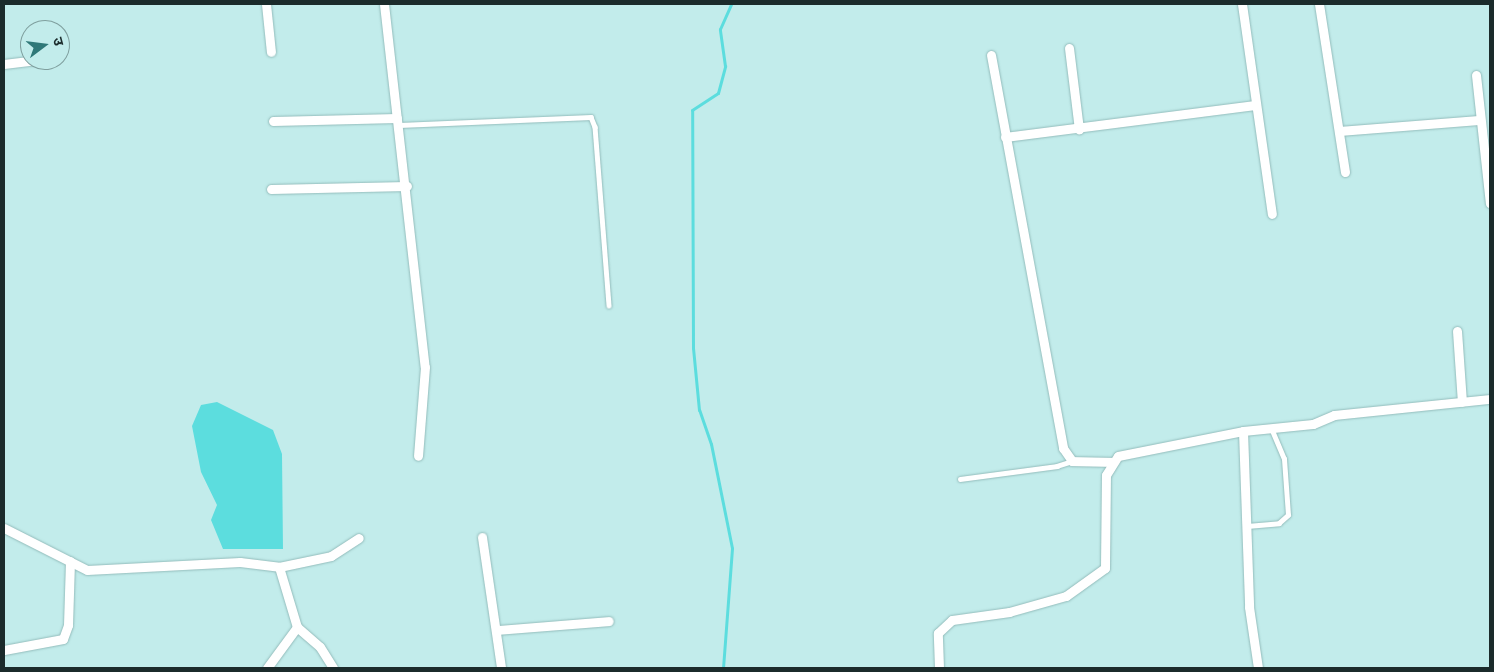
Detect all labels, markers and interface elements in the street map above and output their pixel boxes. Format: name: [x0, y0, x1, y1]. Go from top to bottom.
north arrow: [20, 20, 70, 70]
text: उ: [48, 35, 70, 48]

